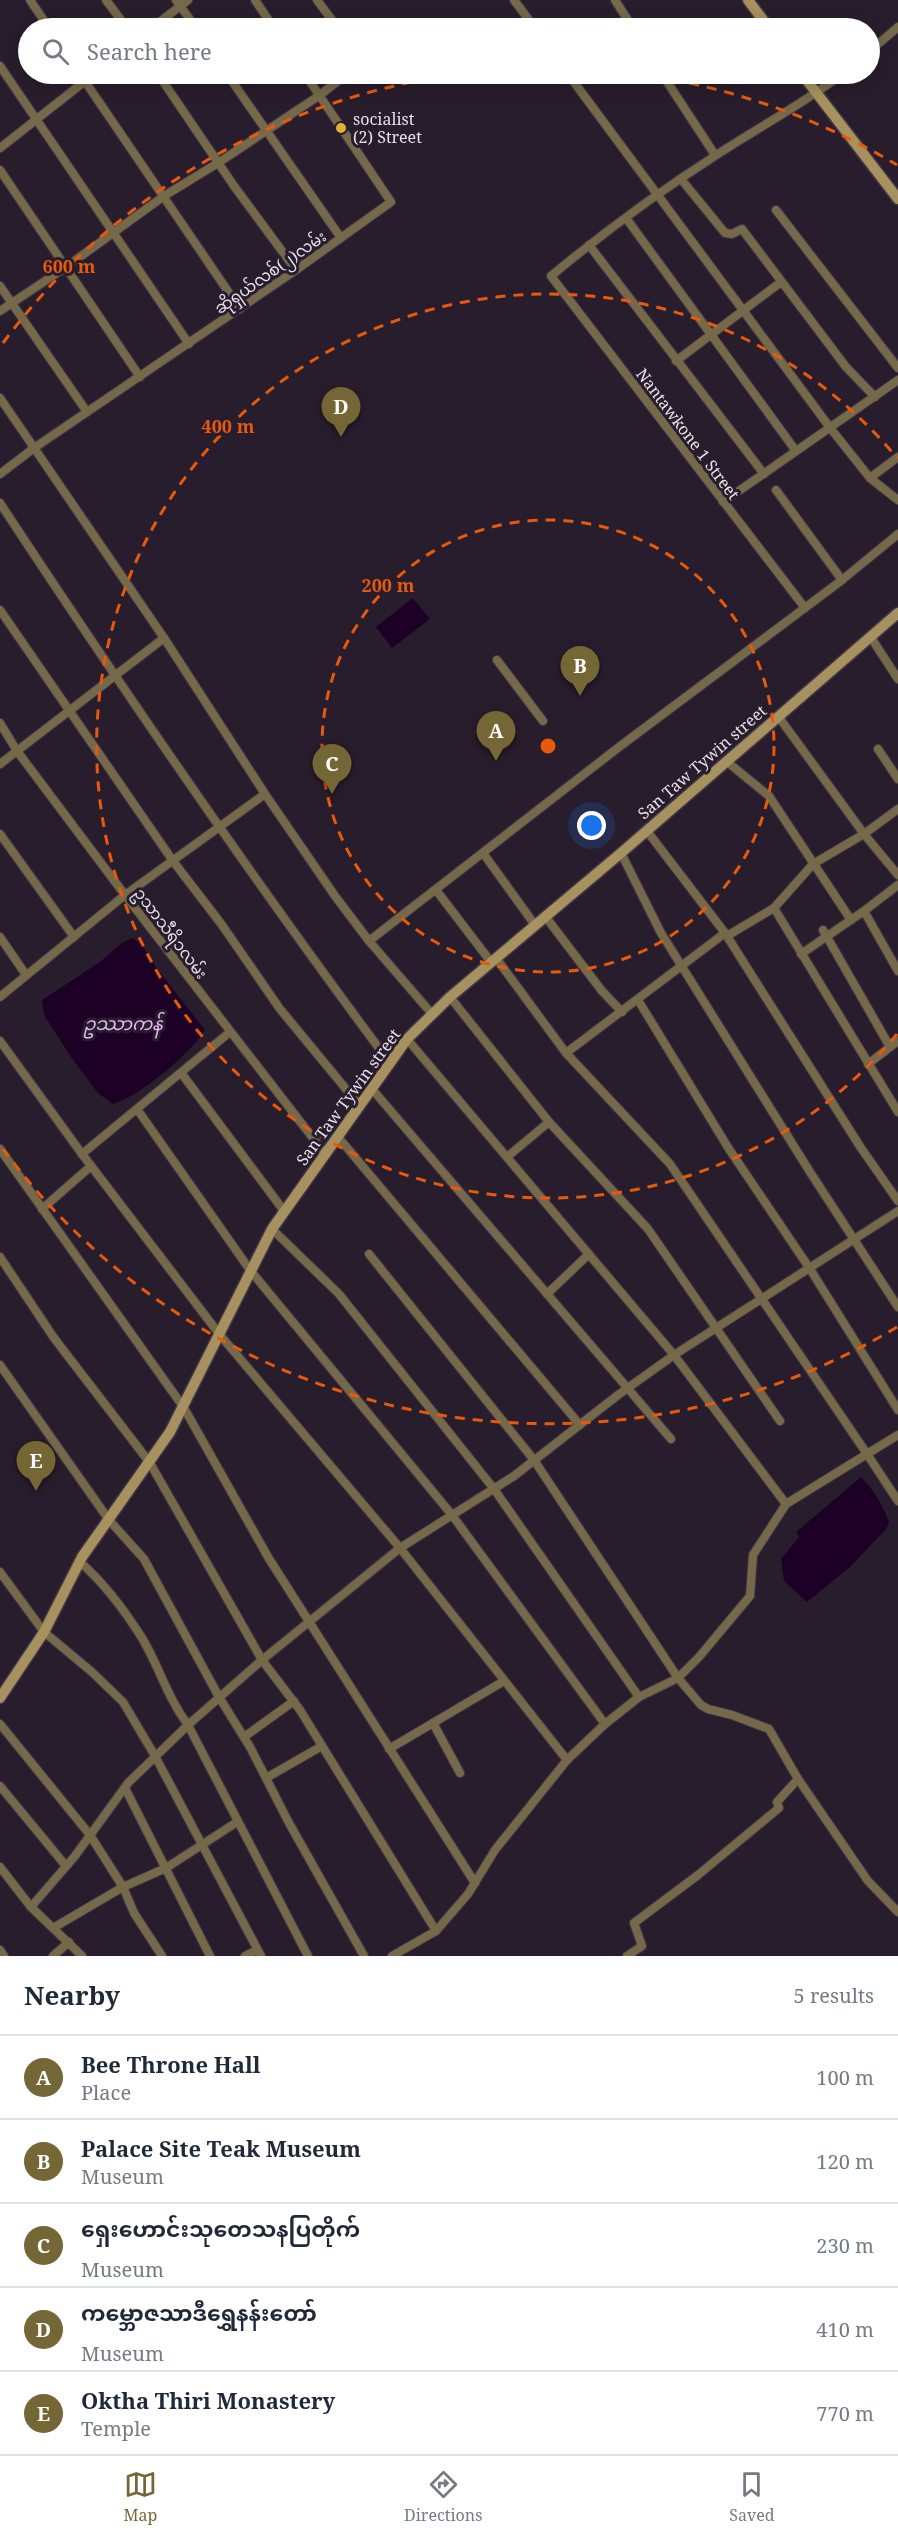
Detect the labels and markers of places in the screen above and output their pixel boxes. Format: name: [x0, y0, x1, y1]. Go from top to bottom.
place label: socialist (2) Street: [353, 108, 422, 148]
marker: socialist (2) Street: [334, 121, 348, 135]
pin: D: [322, 388, 360, 437]
pin: B: [560, 646, 600, 696]
pin: A: [476, 712, 516, 761]
centre of rings: [538, 736, 558, 756]
pin: C: [312, 744, 352, 794]
pin: E: [16, 1442, 56, 1491]

